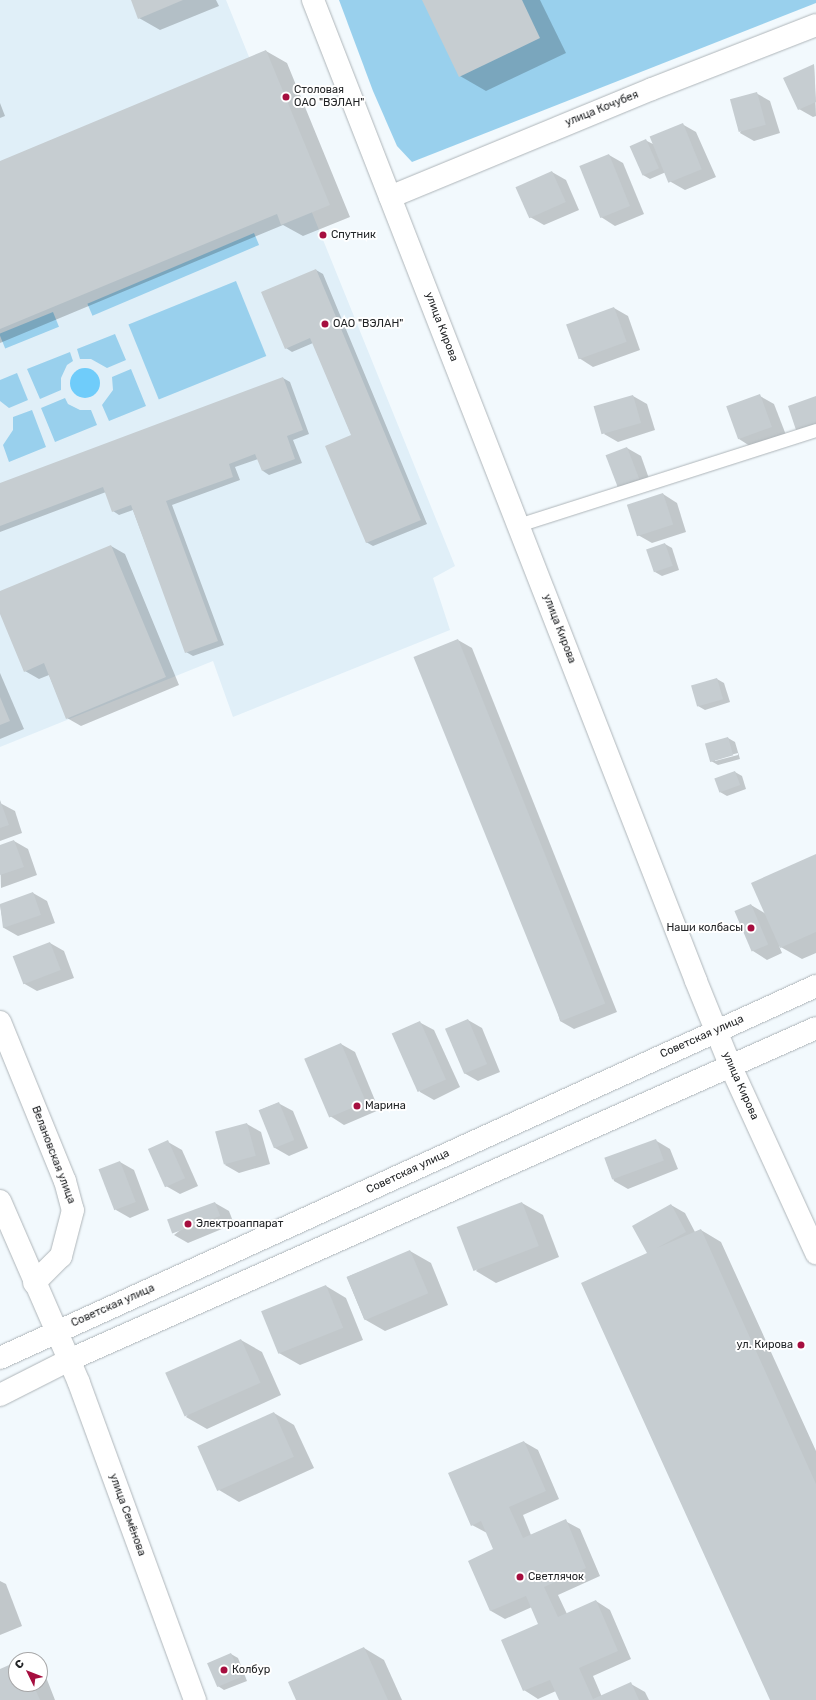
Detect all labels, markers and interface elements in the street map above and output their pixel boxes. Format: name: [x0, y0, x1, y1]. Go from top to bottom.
place label: Столовая ОАО "ВЭЛАН": [294, 84, 364, 110]
street label: улица Кочубея: [563, 88, 641, 130]
marker: Столовая ОАО "ВЭЛАН": [281, 92, 291, 102]
place label: Спутник: [331, 228, 376, 242]
marker: Спутник: [318, 230, 328, 240]
street label: улица Кирова: [422, 290, 460, 364]
place label: ОАО "ВЭЛАН": [333, 317, 403, 331]
marker: ОАО "ВЭЛАН": [320, 319, 330, 329]
street label: улица Кирова: [540, 592, 578, 666]
place label: Наши колбасы: [666, 921, 743, 935]
marker: Наши колбасы: [746, 923, 756, 933]
street label: Советская улица: [658, 1013, 746, 1061]
street label: улица Кирова: [719, 1050, 761, 1122]
place label: Марина: [365, 1099, 406, 1113]
marker: Марина: [352, 1101, 362, 1111]
street label: Велановская улица: [28, 1104, 78, 1206]
street label: Советская улица: [364, 1147, 452, 1197]
place label: Электроаппарат: [196, 1217, 283, 1231]
marker: Электроаппарат: [183, 1219, 193, 1229]
street label: Советская улица: [69, 1282, 157, 1330]
place label: ул. Кирова: [737, 1338, 793, 1352]
marker: ул. Кирова: [796, 1340, 806, 1350]
street label: улица Семёнова: [106, 1472, 148, 1558]
place label: Светлячок: [528, 1570, 584, 1584]
marker: Светлячок: [515, 1572, 525, 1582]
north arrow: [8, 1652, 48, 1692]
text: С: [12, 1657, 27, 1671]
place label: Колбур: [232, 1663, 270, 1677]
marker: Колбур: [219, 1665, 229, 1675]

